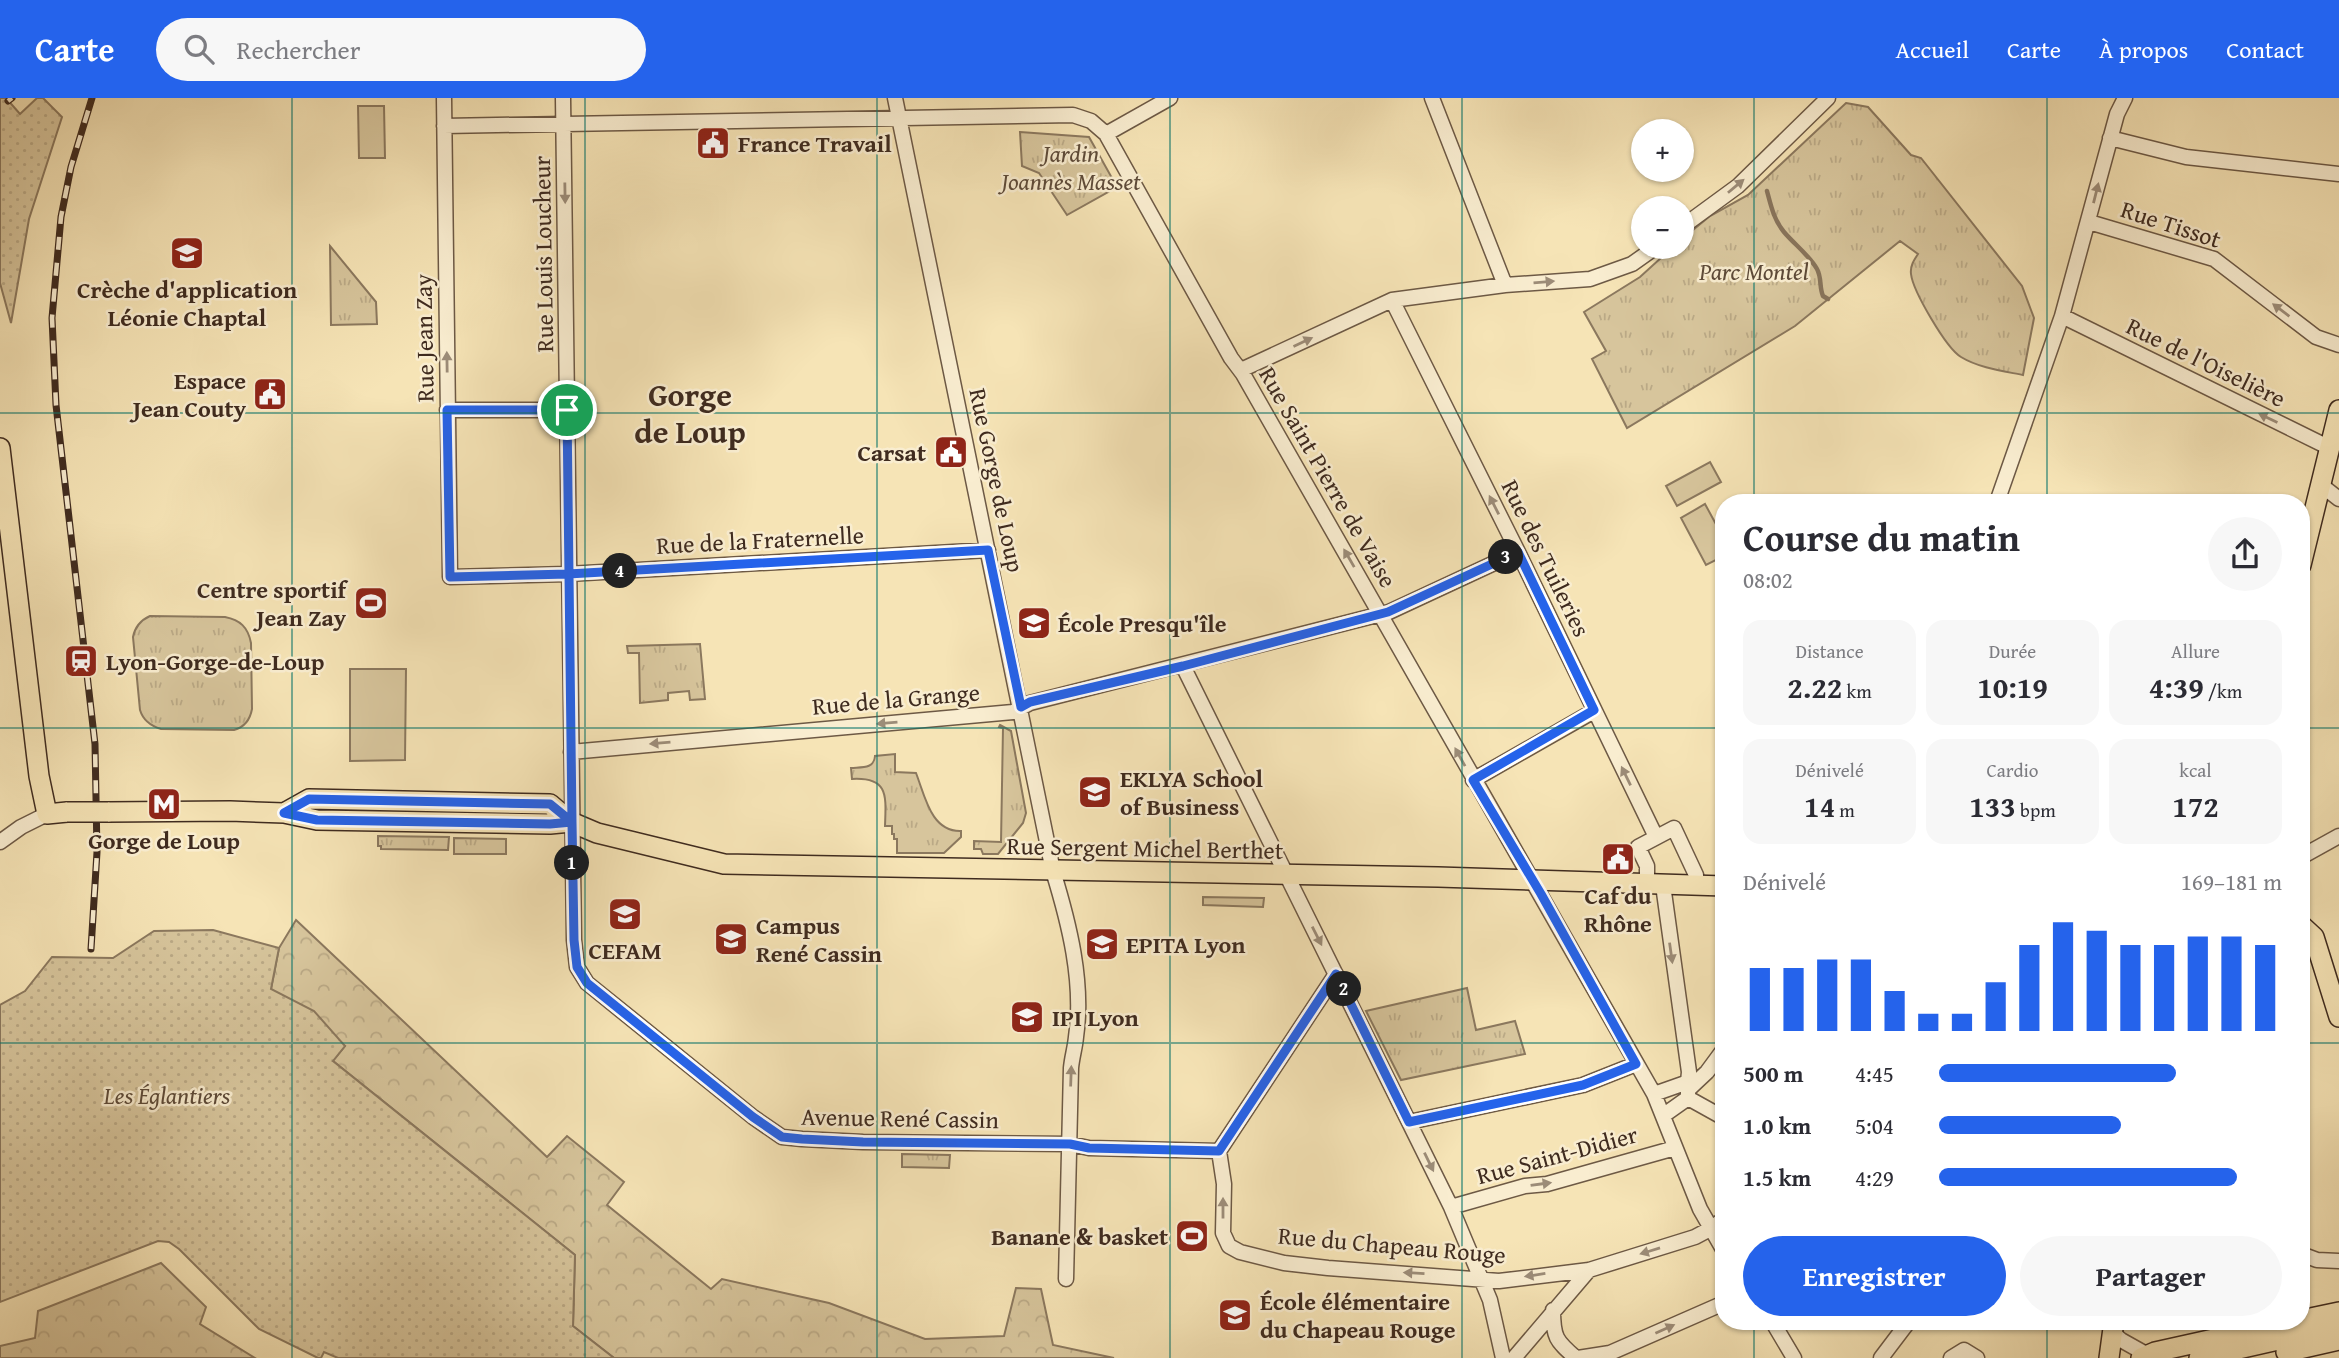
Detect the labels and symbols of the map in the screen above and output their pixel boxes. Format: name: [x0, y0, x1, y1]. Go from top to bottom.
public building icon: France Travail: [694, 124, 732, 162]
place label: France Travail: [738, 126, 892, 161]
park label: Jardin Joannès Masset: [997, 136, 1141, 199]
street label: Rue Louis Loucheur: [524, 155, 562, 353]
one-way arrow: [1728, 179, 1745, 194]
one-way arrow: [2092, 182, 2102, 203]
one-way arrow: [559, 183, 570, 205]
street label: Rue Tissot: [2116, 191, 2226, 257]
school or university icon: Crèche d'application Léonie Chaptal: [168, 234, 206, 272]
park label: Parc Montel: [1698, 254, 1809, 289]
place label: Crèche d'application Léonie Chaptal: [77, 272, 297, 335]
street label: Rue Jean Zay: [405, 274, 443, 402]
one-way arrow: [1534, 276, 1556, 287]
one-way arrow: [2272, 303, 2290, 317]
street label: Rue de l'Oiselière: [2120, 308, 2292, 416]
one-way arrow: [1293, 336, 1313, 348]
one-way arrow: [441, 350, 453, 372]
street label: Rue Saint Pierre de Vaise: [1250, 360, 1406, 594]
place label: Espace Jean Couty: [129, 363, 247, 426]
district label: Gorge de Loup: [634, 371, 746, 455]
public building icon: Espace Jean Couty: [251, 375, 289, 413]
pin: [537, 380, 597, 440]
street label: Rue Gorge de Loup: [960, 385, 1034, 575]
one-way arrow: [2258, 413, 2278, 424]
public building icon: Carsat: [932, 433, 970, 471]
place label: Carsat: [857, 435, 926, 470]
street label: Rue des Tuileries: [1493, 474, 1599, 642]
one-way arrow: [1489, 495, 1500, 515]
street label: Rue de la Fraternelle: [655, 517, 865, 563]
pin: 3: [1488, 540, 1524, 574]
one-way arrow: [1342, 549, 1355, 568]
pin: 4: [602, 554, 638, 588]
place label: Centre sportif Jean Zay: [197, 572, 349, 635]
sports icon: Centre sportif Jean Zay: [352, 584, 390, 622]
school or university icon: École Presqu'île: [1015, 604, 1053, 642]
place label: École Presqu'île: [1058, 606, 1227, 641]
station icon: Lyon-Gorge-de-Loup: [62, 642, 100, 680]
place label: Lyon-Gorge-de-Loup: [106, 644, 324, 679]
street label: Rue de la Grange: [811, 674, 981, 724]
one-way arrow: [876, 718, 898, 729]
one-way arrow: [649, 738, 671, 749]
one-way arrow: [1454, 747, 1466, 766]
place label: EKLYA School of Business: [1120, 761, 1263, 824]
one-way arrow: [1621, 766, 1632, 786]
school or university icon: EKLYA School of Business: [1076, 773, 1114, 811]
metro station icon: Gorge de Loup: [145, 785, 183, 823]
place label: Gorge de Loup: [88, 823, 240, 858]
street label: Rue Sergent Michel Berthet: [1006, 828, 1284, 868]
public building icon: Caf du Rhône: [1599, 840, 1637, 878]
pin: 1: [554, 846, 590, 880]
place label: Caf du Rhône: [1584, 878, 1652, 941]
school or university icon: CEFAM: [606, 895, 644, 933]
place label: Campus René Cassin: [756, 908, 882, 971]
school or university icon: Campus René Cassin: [712, 920, 750, 958]
school or university icon: EPITA Lyon: [1083, 925, 1121, 963]
one-way arrow: [1312, 926, 1323, 946]
place label: EPITA Lyon: [1126, 927, 1246, 962]
place label: CEFAM: [588, 933, 662, 968]
one-way arrow: [1666, 942, 1677, 964]
pin: 2: [1326, 972, 1362, 1006]
school or university icon: IPI Lyon: [1008, 998, 1046, 1036]
place label: IPI Lyon: [1052, 1000, 1139, 1035]
one-way arrow: [1065, 1064, 1077, 1086]
park label: Les Églantiers: [103, 1078, 231, 1113]
street label: Avenue René Cassin: [801, 1099, 1000, 1137]
street label: Rue Saint-Didier: [1473, 1117, 1641, 1193]
one-way arrow: [1423, 1152, 1434, 1172]
one-way arrow: [1530, 1178, 1552, 1189]
one-way arrow: [1217, 1197, 1229, 1219]
sports icon: Banane & basket: [1173, 1217, 1211, 1255]
street label: Rue du Chapeau Rouge: [1277, 1218, 1507, 1272]
place label: Banane & basket: [991, 1219, 1168, 1254]
one-way arrow: [1639, 1246, 1660, 1256]
one-way arrow: [1403, 1268, 1425, 1279]
one-way arrow: [1524, 1270, 1546, 1281]
place label: École élémentaire du Chapeau Rouge: [1260, 1284, 1456, 1347]
school or university icon: École élémentaire du Chapeau Rouge: [1216, 1296, 1254, 1334]
one-way arrow: [1655, 1323, 1675, 1335]

